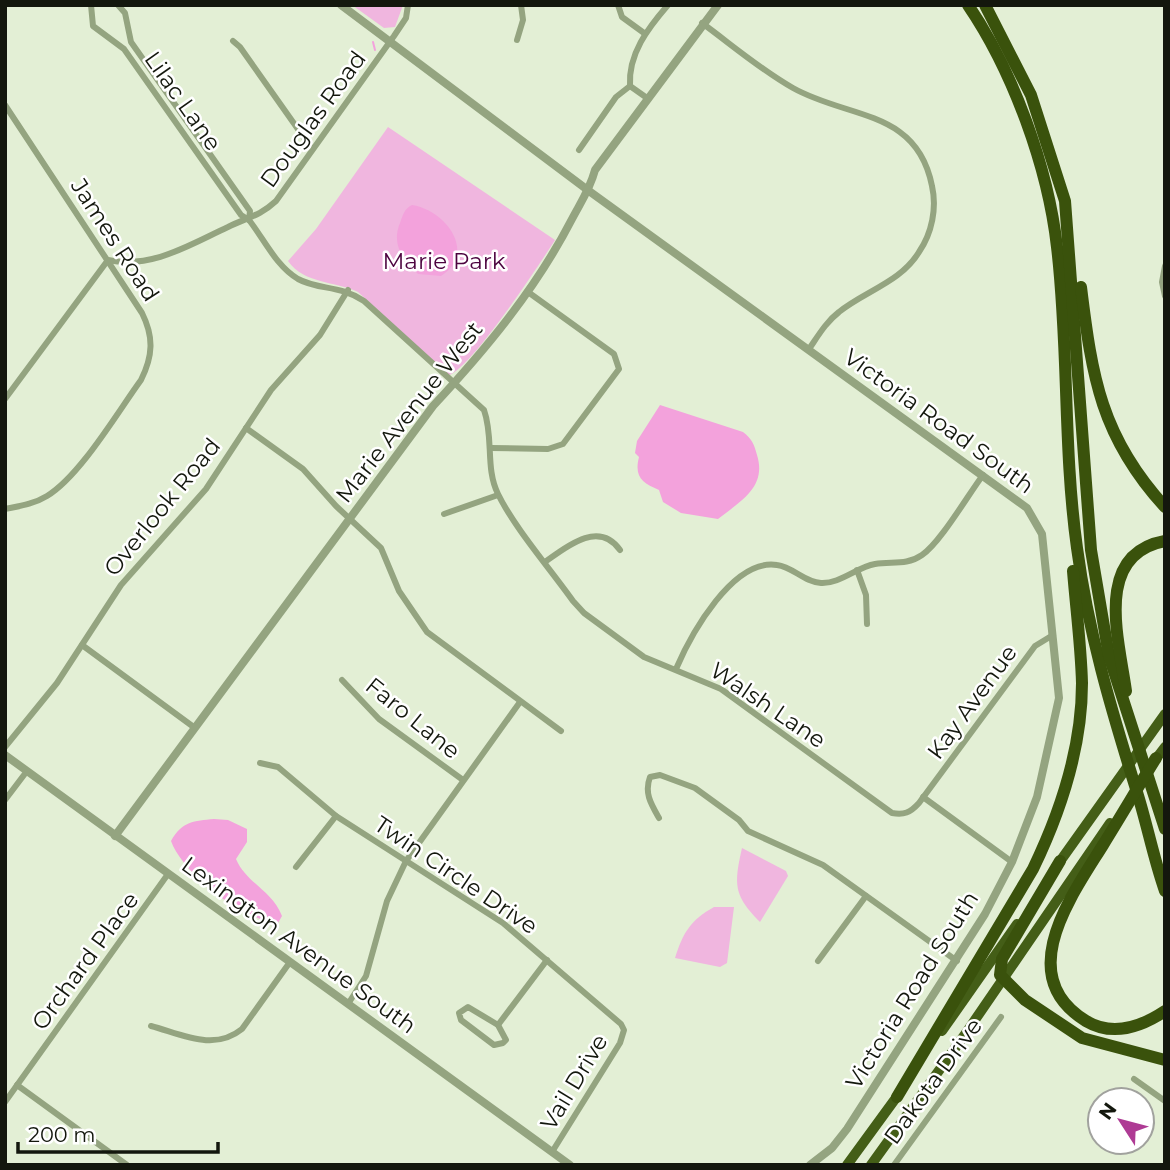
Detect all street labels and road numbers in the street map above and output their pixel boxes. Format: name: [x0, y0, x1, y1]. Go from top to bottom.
street label: Douglas Road: [254, 45, 372, 193]
street label: Lilac Lane: [139, 46, 227, 156]
street label: James Road: [64, 173, 165, 307]
street label: Marie Avenue West: [330, 316, 488, 508]
street label: Victoria Road South: [838, 343, 1040, 499]
street label: Overlook Road: [98, 432, 226, 582]
street label: Kay Avenue: [921, 639, 1023, 765]
street label: Walsh Lane: [705, 656, 831, 754]
street label: Faro Lane: [360, 671, 466, 765]
street label: Twin Circle Drive: [369, 810, 543, 940]
street label: Lexington Avenue South: [176, 850, 422, 1040]
street label: Victoria Road South: [840, 886, 984, 1094]
street label: Orchard Place: [26, 887, 144, 1035]
street label: Dakota Drive: [878, 1013, 988, 1149]
street label: Vail Drive: [534, 1029, 614, 1135]

